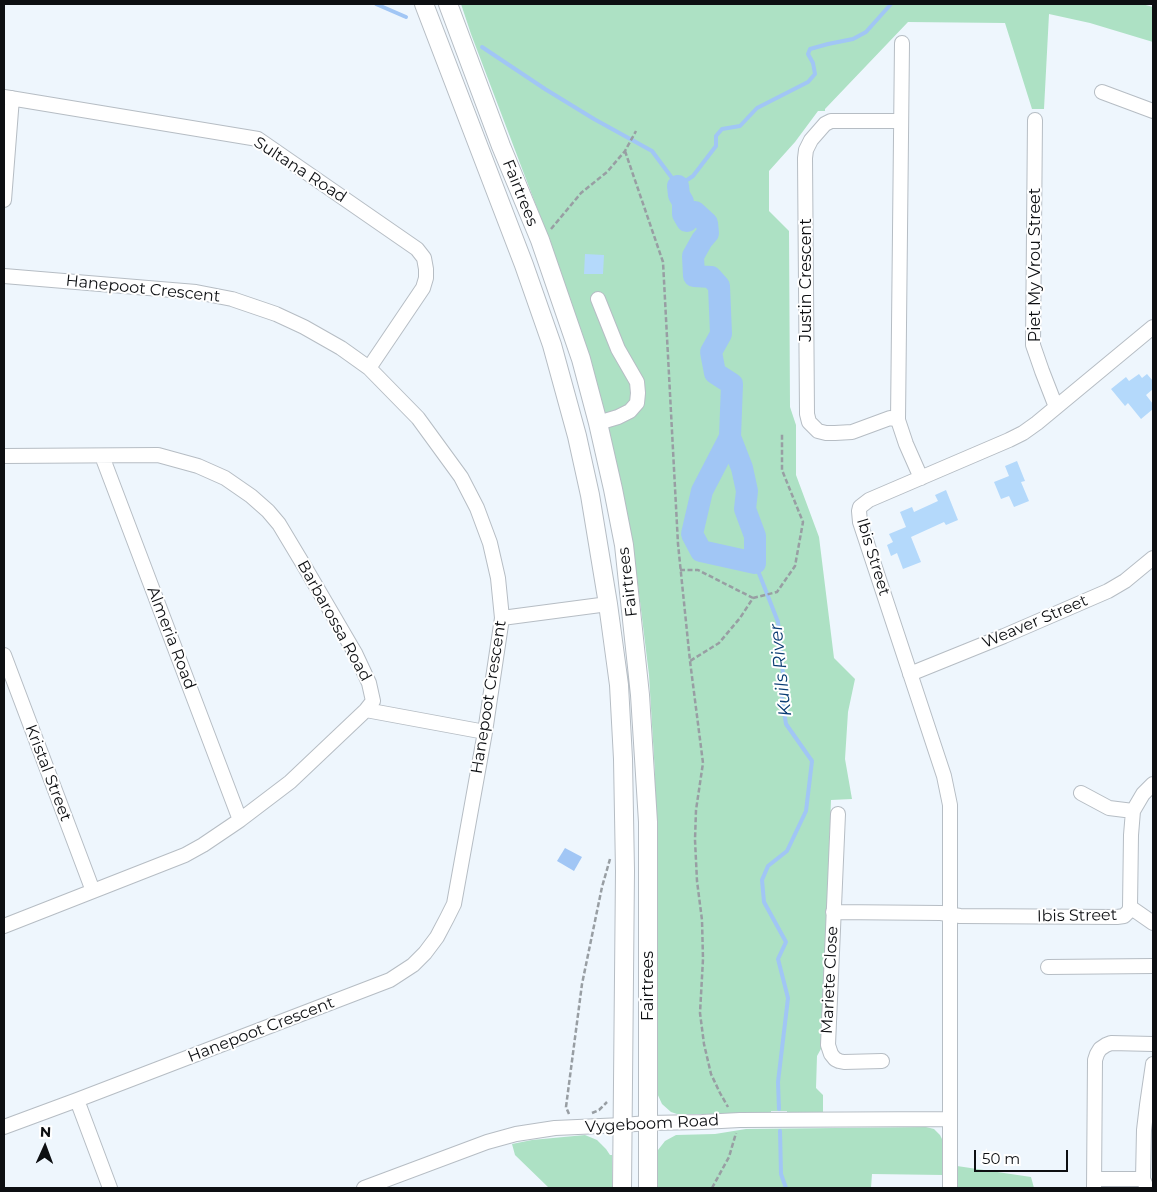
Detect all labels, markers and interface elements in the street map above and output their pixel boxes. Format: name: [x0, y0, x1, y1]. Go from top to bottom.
street label: Sultana Road: [250, 133, 350, 207]
street label: Fairtrees: [498, 157, 542, 229]
street label: Piet My Vrou Street: [1025, 188, 1045, 342]
street label: Justin Crescent: [796, 218, 816, 342]
street label: Hanepoot Crescent: [65, 271, 221, 307]
street label: Ibis Street: [852, 516, 894, 598]
street label: Fairtrees: [614, 546, 642, 618]
street label: Barbarossa Road: [293, 557, 375, 685]
street label: Almeria Road: [143, 584, 199, 692]
street label: Weaver Street: [979, 591, 1091, 653]
street label: Hanepoot Crescent: [467, 619, 511, 775]
water label: Kuils River: [765, 623, 797, 717]
street label: Kristal Street: [21, 722, 75, 824]
street label: Ibis Street: [1037, 906, 1117, 926]
street label: Mariete Close: [818, 925, 842, 1035]
street label: Fairtrees: [638, 951, 658, 1021]
street label: Hanepoot Crescent: [185, 993, 337, 1067]
street label: Vygeboom Road: [585, 1111, 719, 1137]
north arrow: [20, 1122, 70, 1172]
text: N: [40, 1123, 51, 1141]
scale bar: [977, 1140, 1071, 1172]
text: 50 m: [982, 1149, 1020, 1168]

